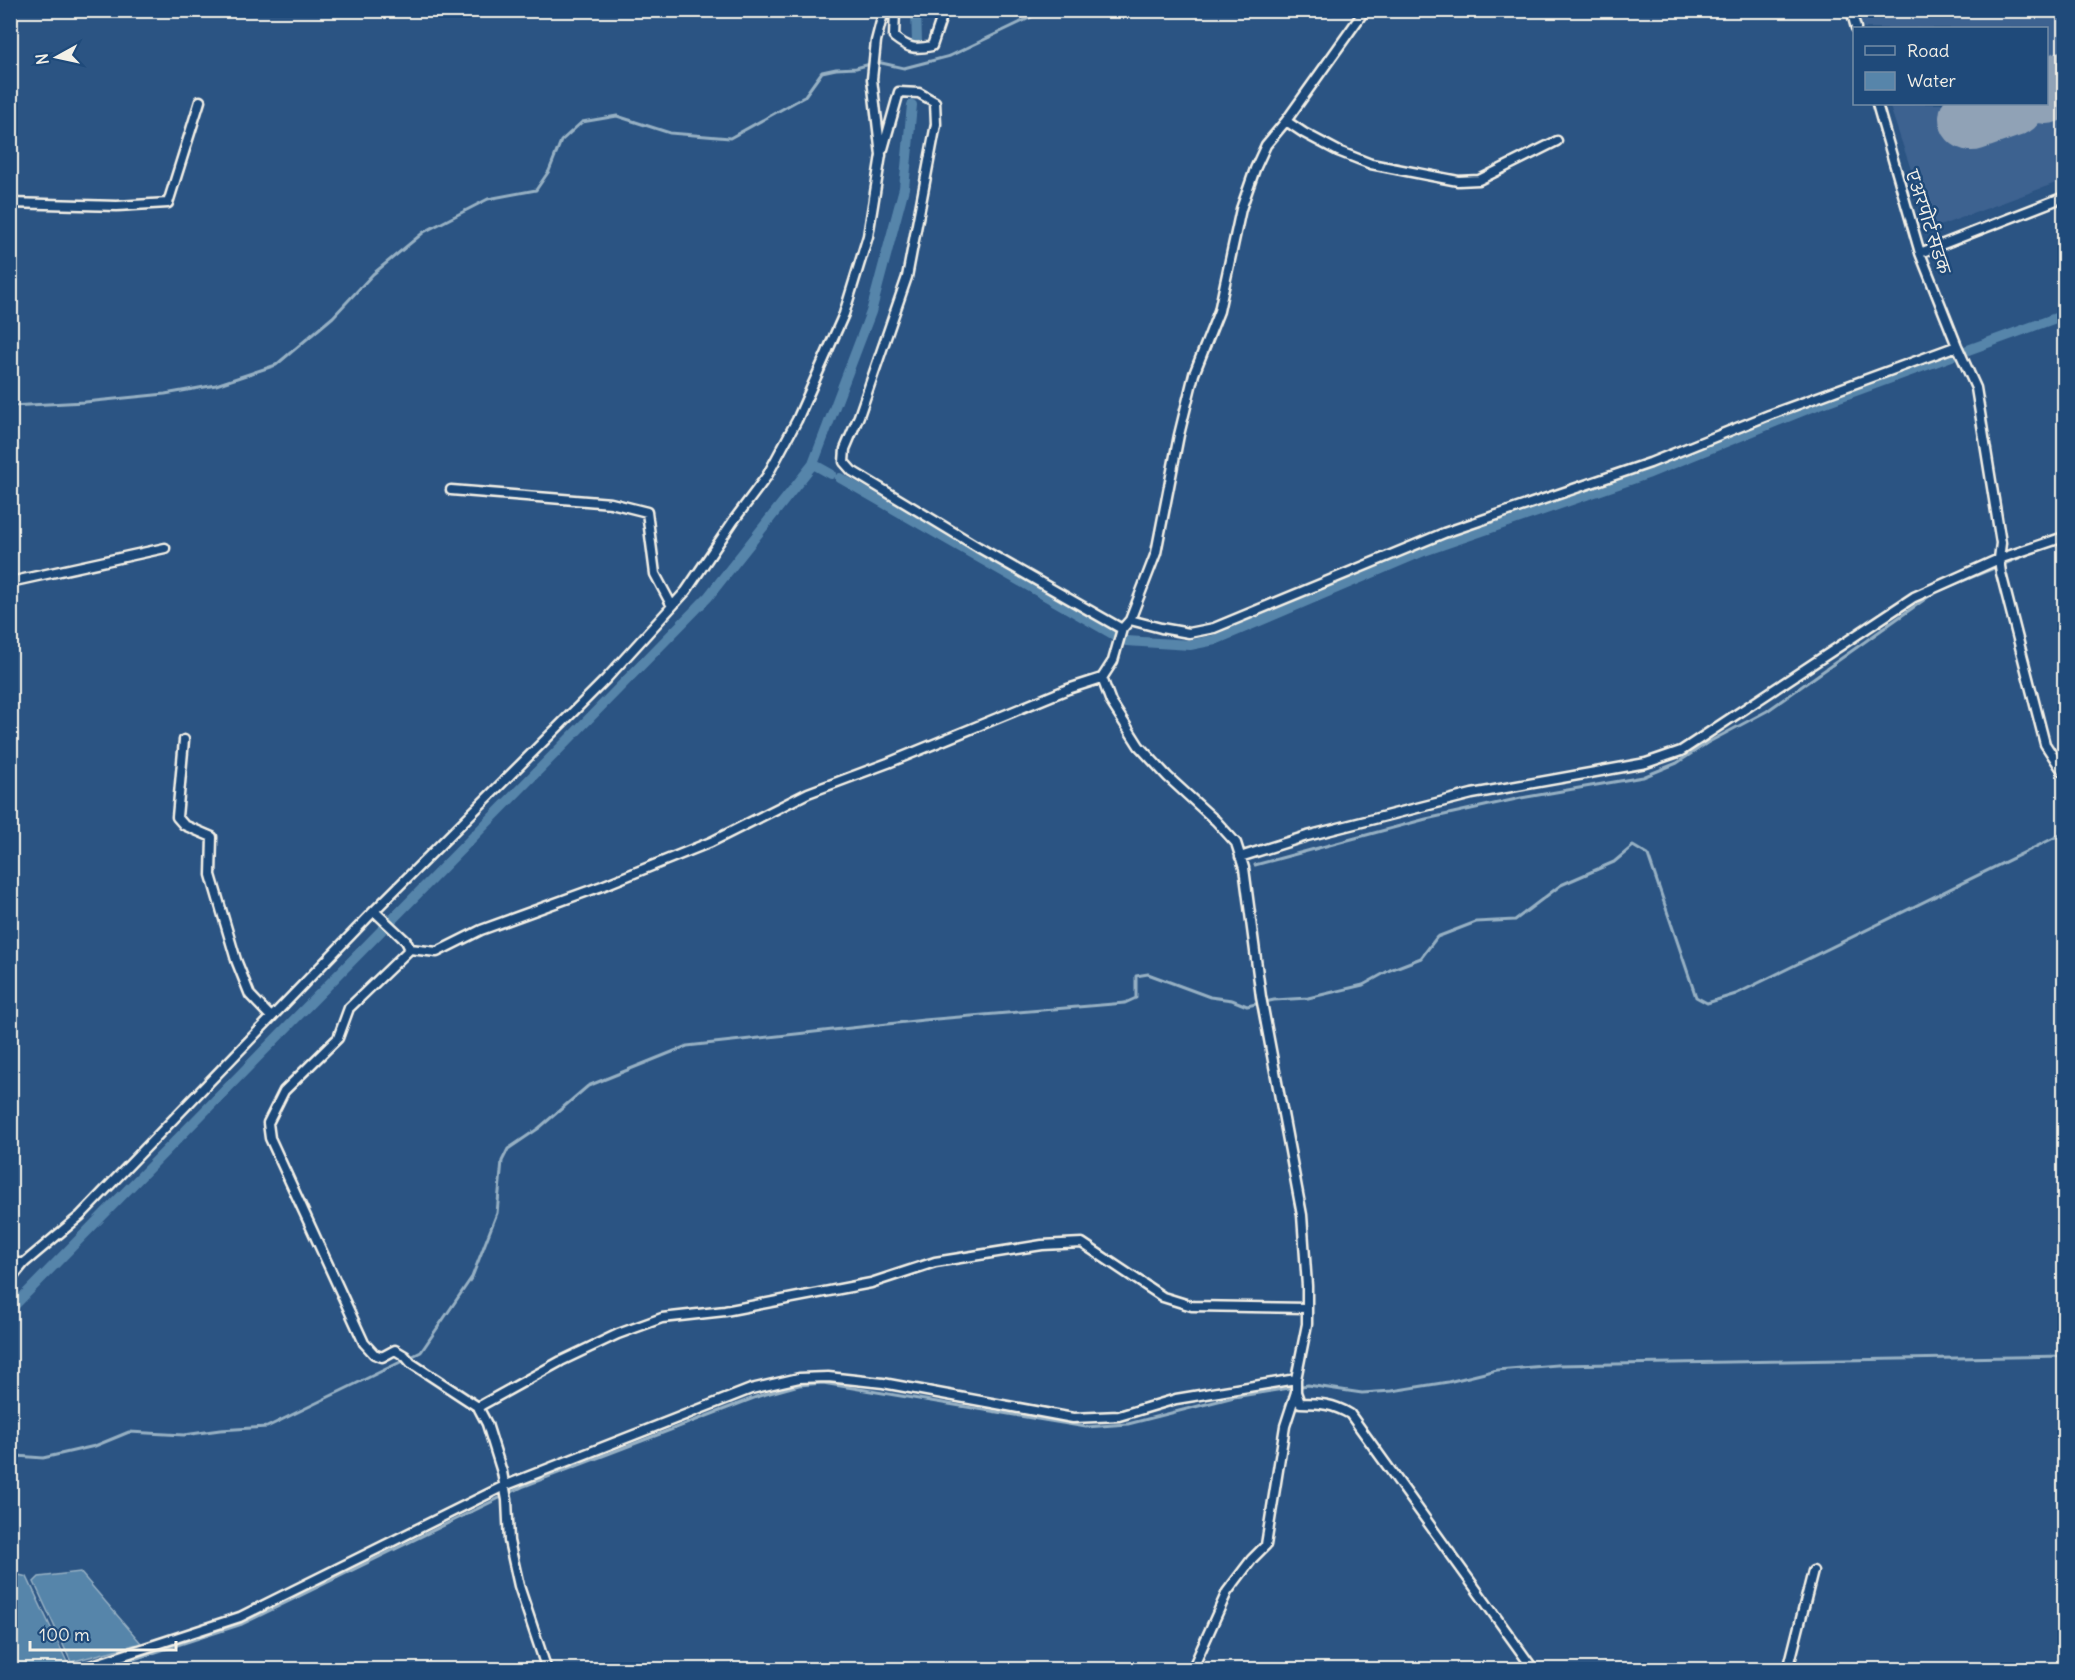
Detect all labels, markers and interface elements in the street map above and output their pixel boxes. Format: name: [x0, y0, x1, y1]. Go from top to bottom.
north arrow: [27, 27, 87, 87]
legend: [1853, 27, 2048, 105]
text: Road: [1907, 39, 1950, 62]
text: N: [31, 52, 53, 66]
text: Water: [1907, 69, 1957, 92]
street label: एअरपोर्ट सडक: [1902, 166, 1957, 278]
scale bar: [30, 1614, 176, 1652]
text: 100 m: [39, 1623, 90, 1646]

